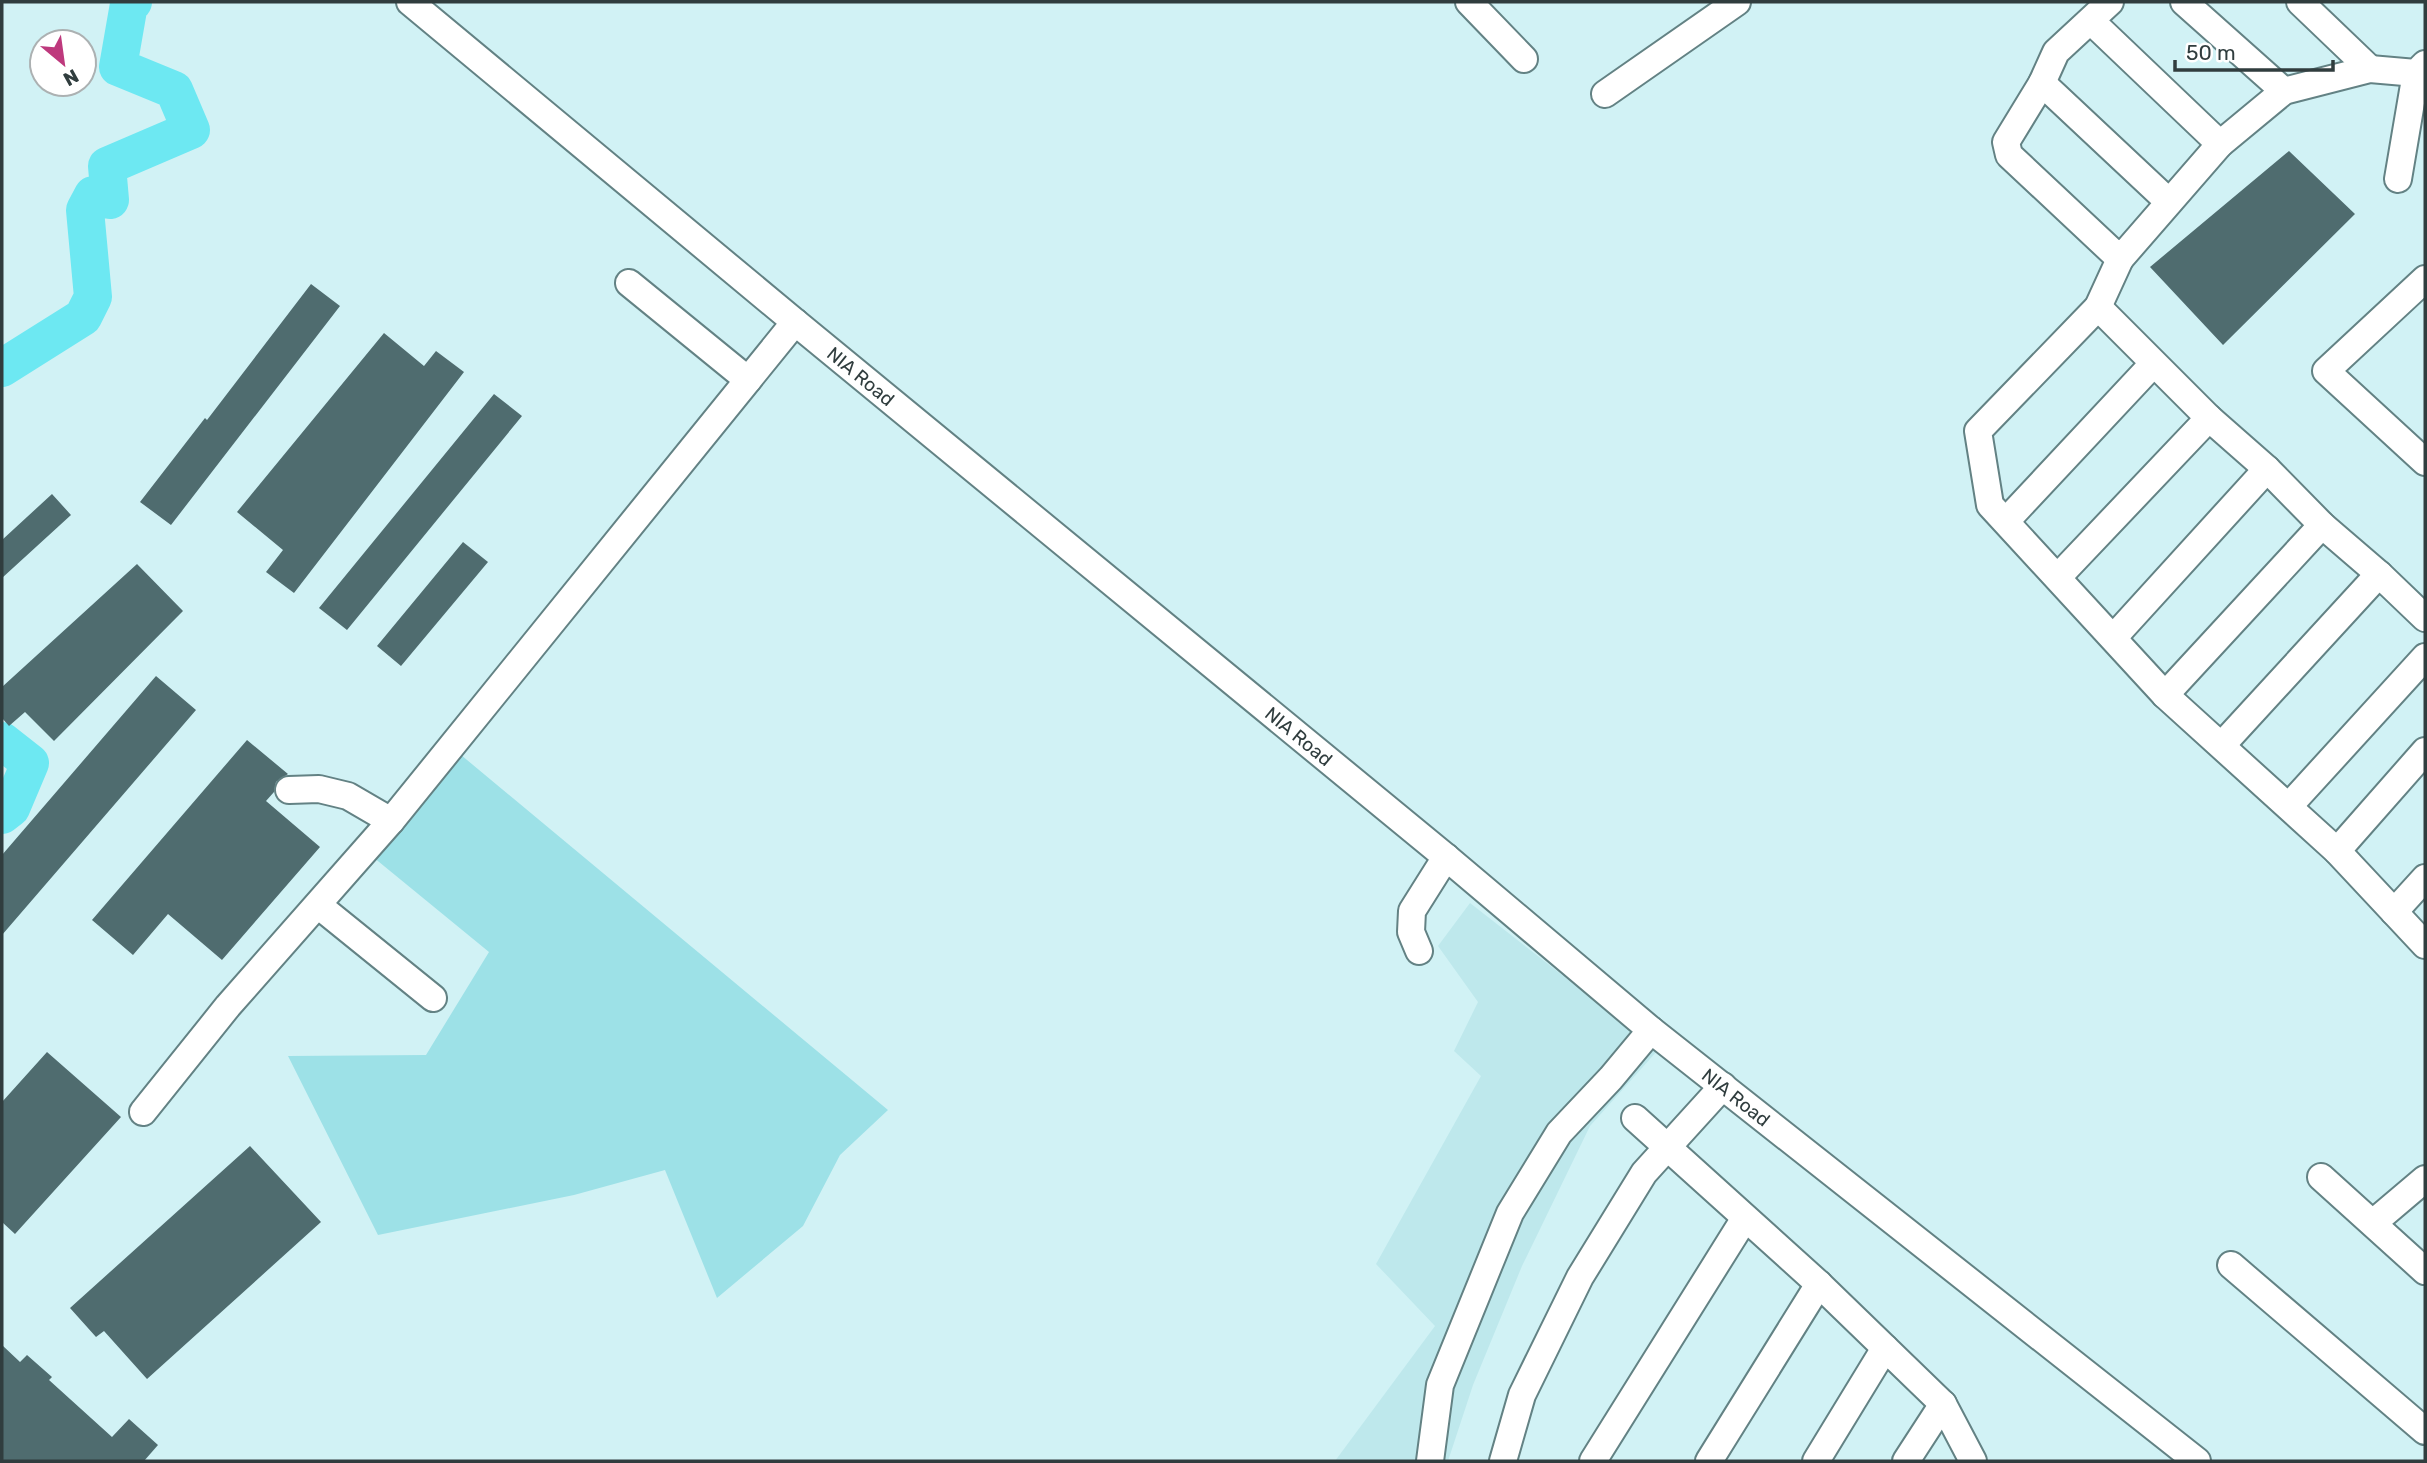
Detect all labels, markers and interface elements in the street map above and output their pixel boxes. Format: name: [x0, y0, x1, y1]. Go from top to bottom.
north arrow: [28, 28, 98, 98]
scale bar: [2175, 28, 2332, 72]
text: 50 m: [2186, 40, 2236, 65]
text: N: [59, 64, 83, 91]
street label: NIA Road: [822, 342, 899, 411]
street label: NIA Road: [1260, 702, 1337, 771]
street label: NIA Road: [1697, 1064, 1775, 1132]

